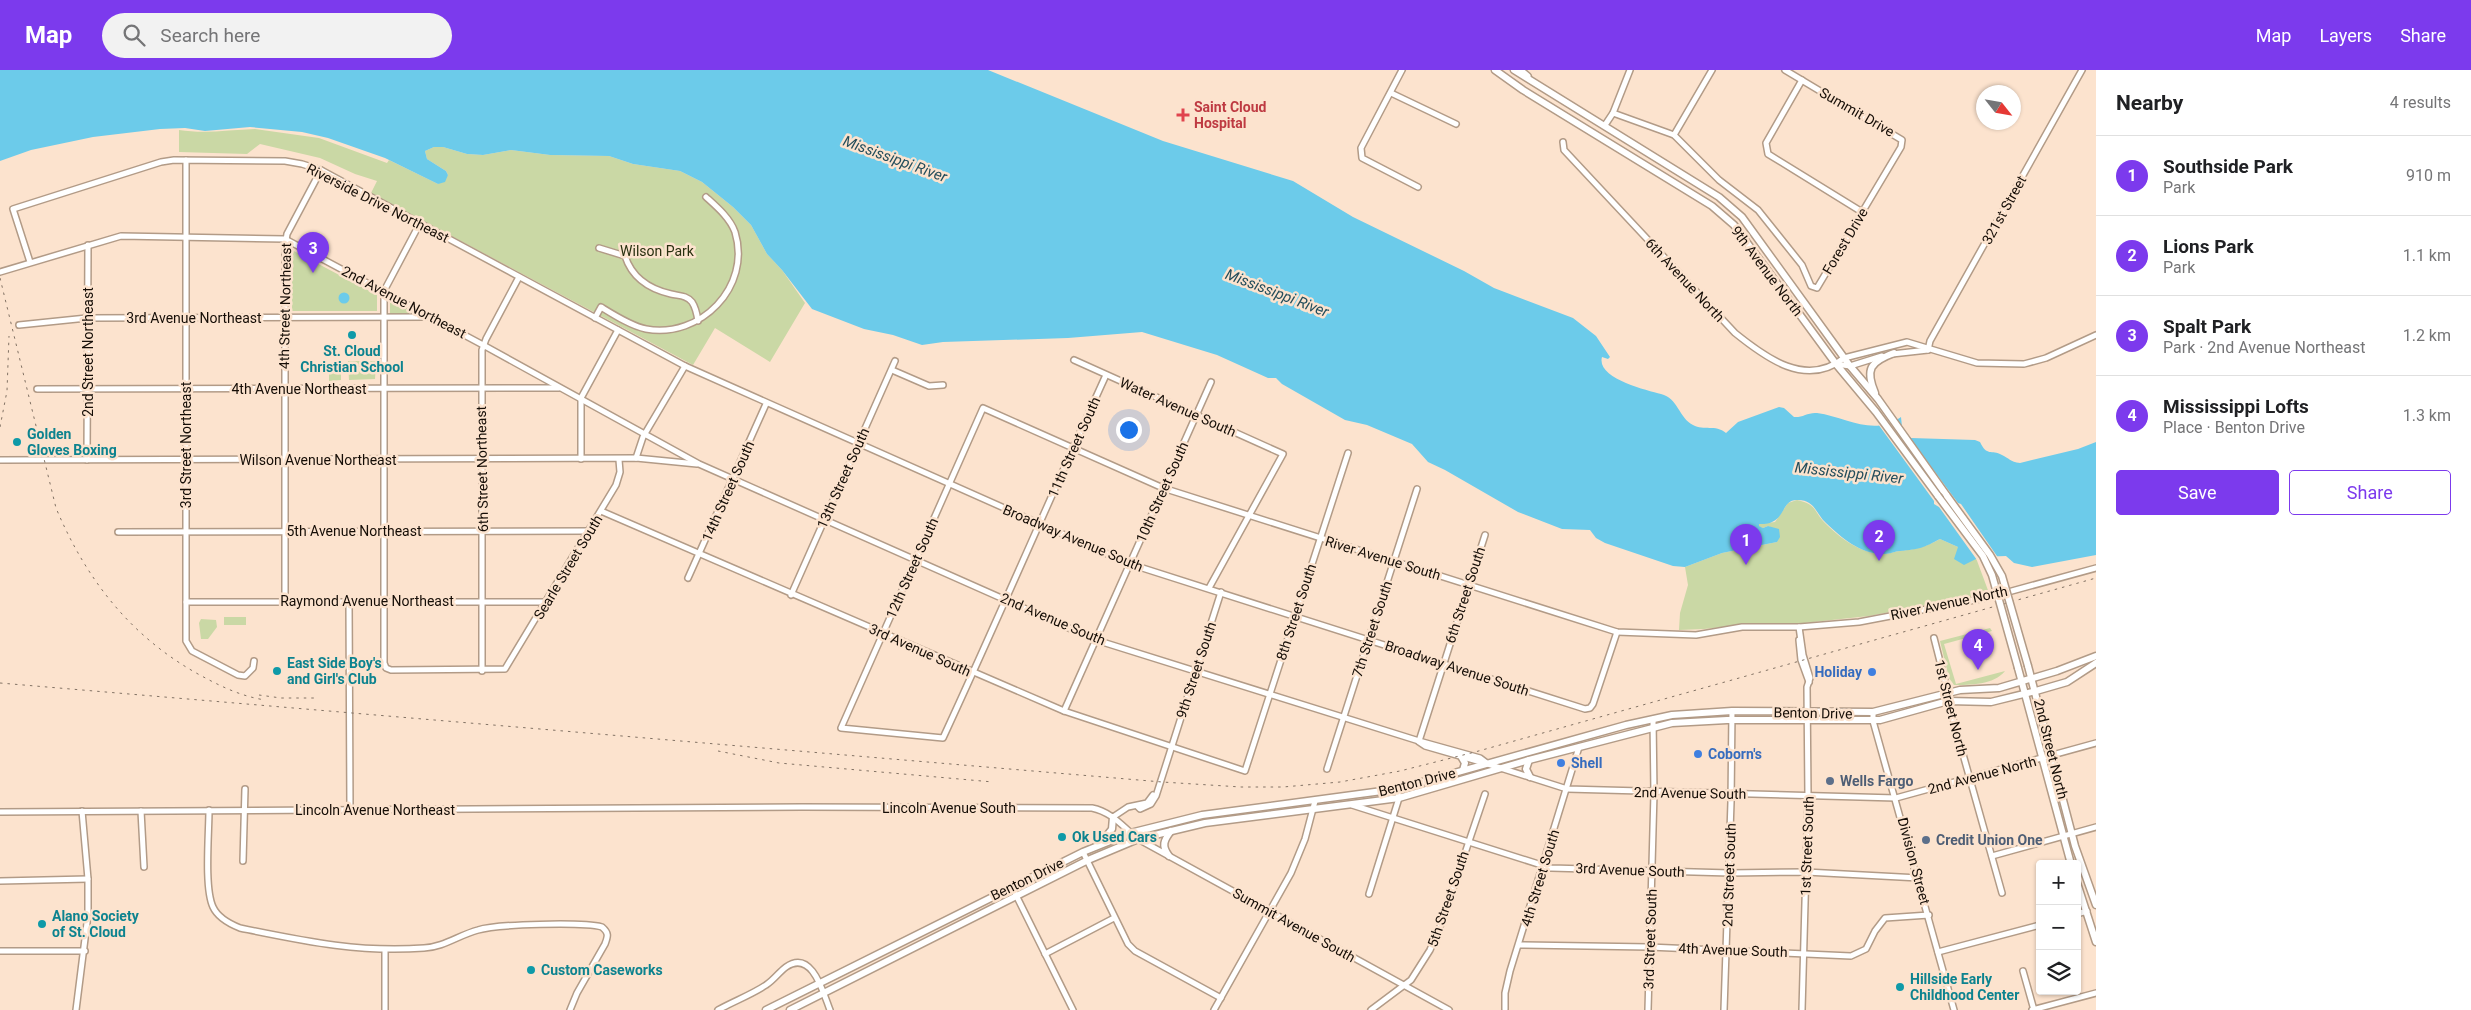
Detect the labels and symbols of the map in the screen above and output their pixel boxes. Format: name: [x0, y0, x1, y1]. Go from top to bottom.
street label: Summit Drive: [1817, 84, 1897, 140]
north arrow: [1976, 85, 2021, 130]
place label: Saint Cloud Hospital: [1194, 99, 1266, 131]
marker: Saint Cloud Hospital: [1176, 108, 1190, 122]
water label: Mississippi River: [841, 132, 950, 186]
street label: Riverside Drive Northeast: [304, 160, 452, 246]
street label: 321st Street: [1979, 173, 2030, 247]
street label: Forest Drive: [1819, 205, 1871, 277]
street label: 9th Avenue North: [1728, 223, 1806, 319]
pin: 3: [297, 232, 329, 273]
street label: 6th Avenue North: [1642, 235, 1728, 325]
street label: 4th Street Northeast: [276, 242, 294, 369]
park label: Wilson Park: [620, 243, 695, 259]
street label: 2nd Avenue Northeast: [339, 262, 469, 342]
water label: Mississippi River: [1223, 265, 1332, 321]
street label: 2nd Street Northeast: [80, 287, 96, 417]
street label: 3rd Avenue Northeast: [126, 310, 262, 326]
marker: St. Cloud Christian School: [346, 329, 358, 341]
place label: St. Cloud Christian School: [300, 343, 404, 375]
street label: Water Avenue South: [1117, 374, 1239, 440]
street label: 3rd Street Northeast: [178, 381, 194, 508]
street label: 4th Avenue Northeast: [231, 381, 367, 397]
street label: 11th Street South: [1045, 394, 1103, 500]
street label: 6th Street Northeast: [473, 405, 491, 532]
your location: [1116, 417, 1142, 443]
street label: 13th Street South: [814, 425, 872, 531]
place label: Golden Gloves Boxing: [27, 426, 117, 458]
marker: Golden Gloves Boxing: [11, 436, 23, 448]
street label: 14th Street South: [699, 438, 757, 544]
street label: 10th Street South: [1133, 439, 1191, 545]
street label: Wilson Avenue Northeast: [239, 452, 397, 468]
water label: Mississippi River: [1794, 458, 1905, 488]
street label: Broadway Avenue South: [1001, 501, 1145, 575]
street label: Searle Street South: [530, 512, 606, 622]
street label: 12th Street South: [883, 515, 941, 621]
pin: 2: [1863, 520, 1895, 561]
street label: 5th Avenue Northeast: [286, 523, 422, 539]
pin: 1: [1730, 524, 1762, 565]
street label: River Avenue South: [1323, 533, 1443, 583]
street label: 6th Street South: [1442, 545, 1488, 645]
street label: 8th Street South: [1273, 562, 1319, 662]
street label: 7th Street South: [1349, 579, 1395, 679]
street label: River Avenue North: [1889, 583, 2009, 623]
street label: 2nd Avenue South: [998, 590, 1108, 648]
street label: Raymond Avenue Northeast: [280, 593, 454, 609]
street label: 3rd Avenue South: [867, 620, 973, 680]
street label: 9th Street South: [1173, 620, 1219, 720]
pin: 4: [1962, 629, 1994, 670]
street label: Broadway Avenue South: [1383, 637, 1531, 699]
place label: East Side Boy's and Girl's Club: [287, 655, 382, 687]
street label: 1st Street North: [1931, 658, 1971, 758]
place label: Holiday: [1814, 664, 1863, 680]
marker: East Side Boy's and Girl's Club: [271, 665, 283, 677]
marker: Holiday: [1866, 666, 1878, 678]
street label: 2nd Street North: [2031, 697, 2071, 801]
street label: Benton Drive: [1773, 704, 1853, 722]
place label: Coborn's: [1708, 746, 1762, 762]
marker: Coborn's: [1692, 748, 1704, 760]
street label: 2nd Avenue North: [1926, 753, 2038, 797]
place label: Shell: [1571, 755, 1602, 771]
marker: Shell: [1555, 757, 1567, 769]
street label: Benton Drive: [1377, 765, 1457, 799]
place label: Wells Fargo: [1840, 773, 1914, 789]
marker: Wells Fargo: [1824, 775, 1836, 787]
street label: 2nd Avenue South: [1634, 784, 1746, 802]
street label: 1st Street South: [1797, 796, 1817, 896]
street label: Lincoln Avenue South: [882, 800, 1016, 816]
street label: Lincoln Avenue Northeast: [295, 802, 455, 818]
street label: Division Street: [1895, 816, 1933, 907]
street label: 2nd Street South: [1719, 823, 1739, 927]
street label: 4th Street South: [1518, 828, 1562, 928]
place label: Ok Used Cars: [1072, 829, 1157, 845]
marker: Ok Used Cars: [1056, 831, 1068, 843]
place label: Credit Union One: [1936, 832, 2043, 848]
marker: Credit Union One: [1920, 834, 1932, 846]
street label: 5th Street South: [1424, 849, 1472, 949]
street label: Benton Drive: [988, 855, 1066, 903]
street label: 3rd Avenue South: [1575, 860, 1685, 880]
street label: Summit Avenue South: [1230, 885, 1358, 965]
street label: 3rd Street South: [1640, 888, 1660, 990]
place label: Alano Society of St. Cloud: [52, 908, 140, 940]
marker: Alano Society of St. Cloud: [36, 918, 48, 930]
street label: 4th Avenue South: [1678, 940, 1788, 960]
place label: Custom Caseworks: [541, 962, 663, 978]
marker: Custom Caseworks: [525, 964, 537, 976]
place label: Hillside Early Childhood Center: [1910, 971, 2019, 1003]
marker: Hillside Early Childhood Center: [1894, 981, 1906, 993]

